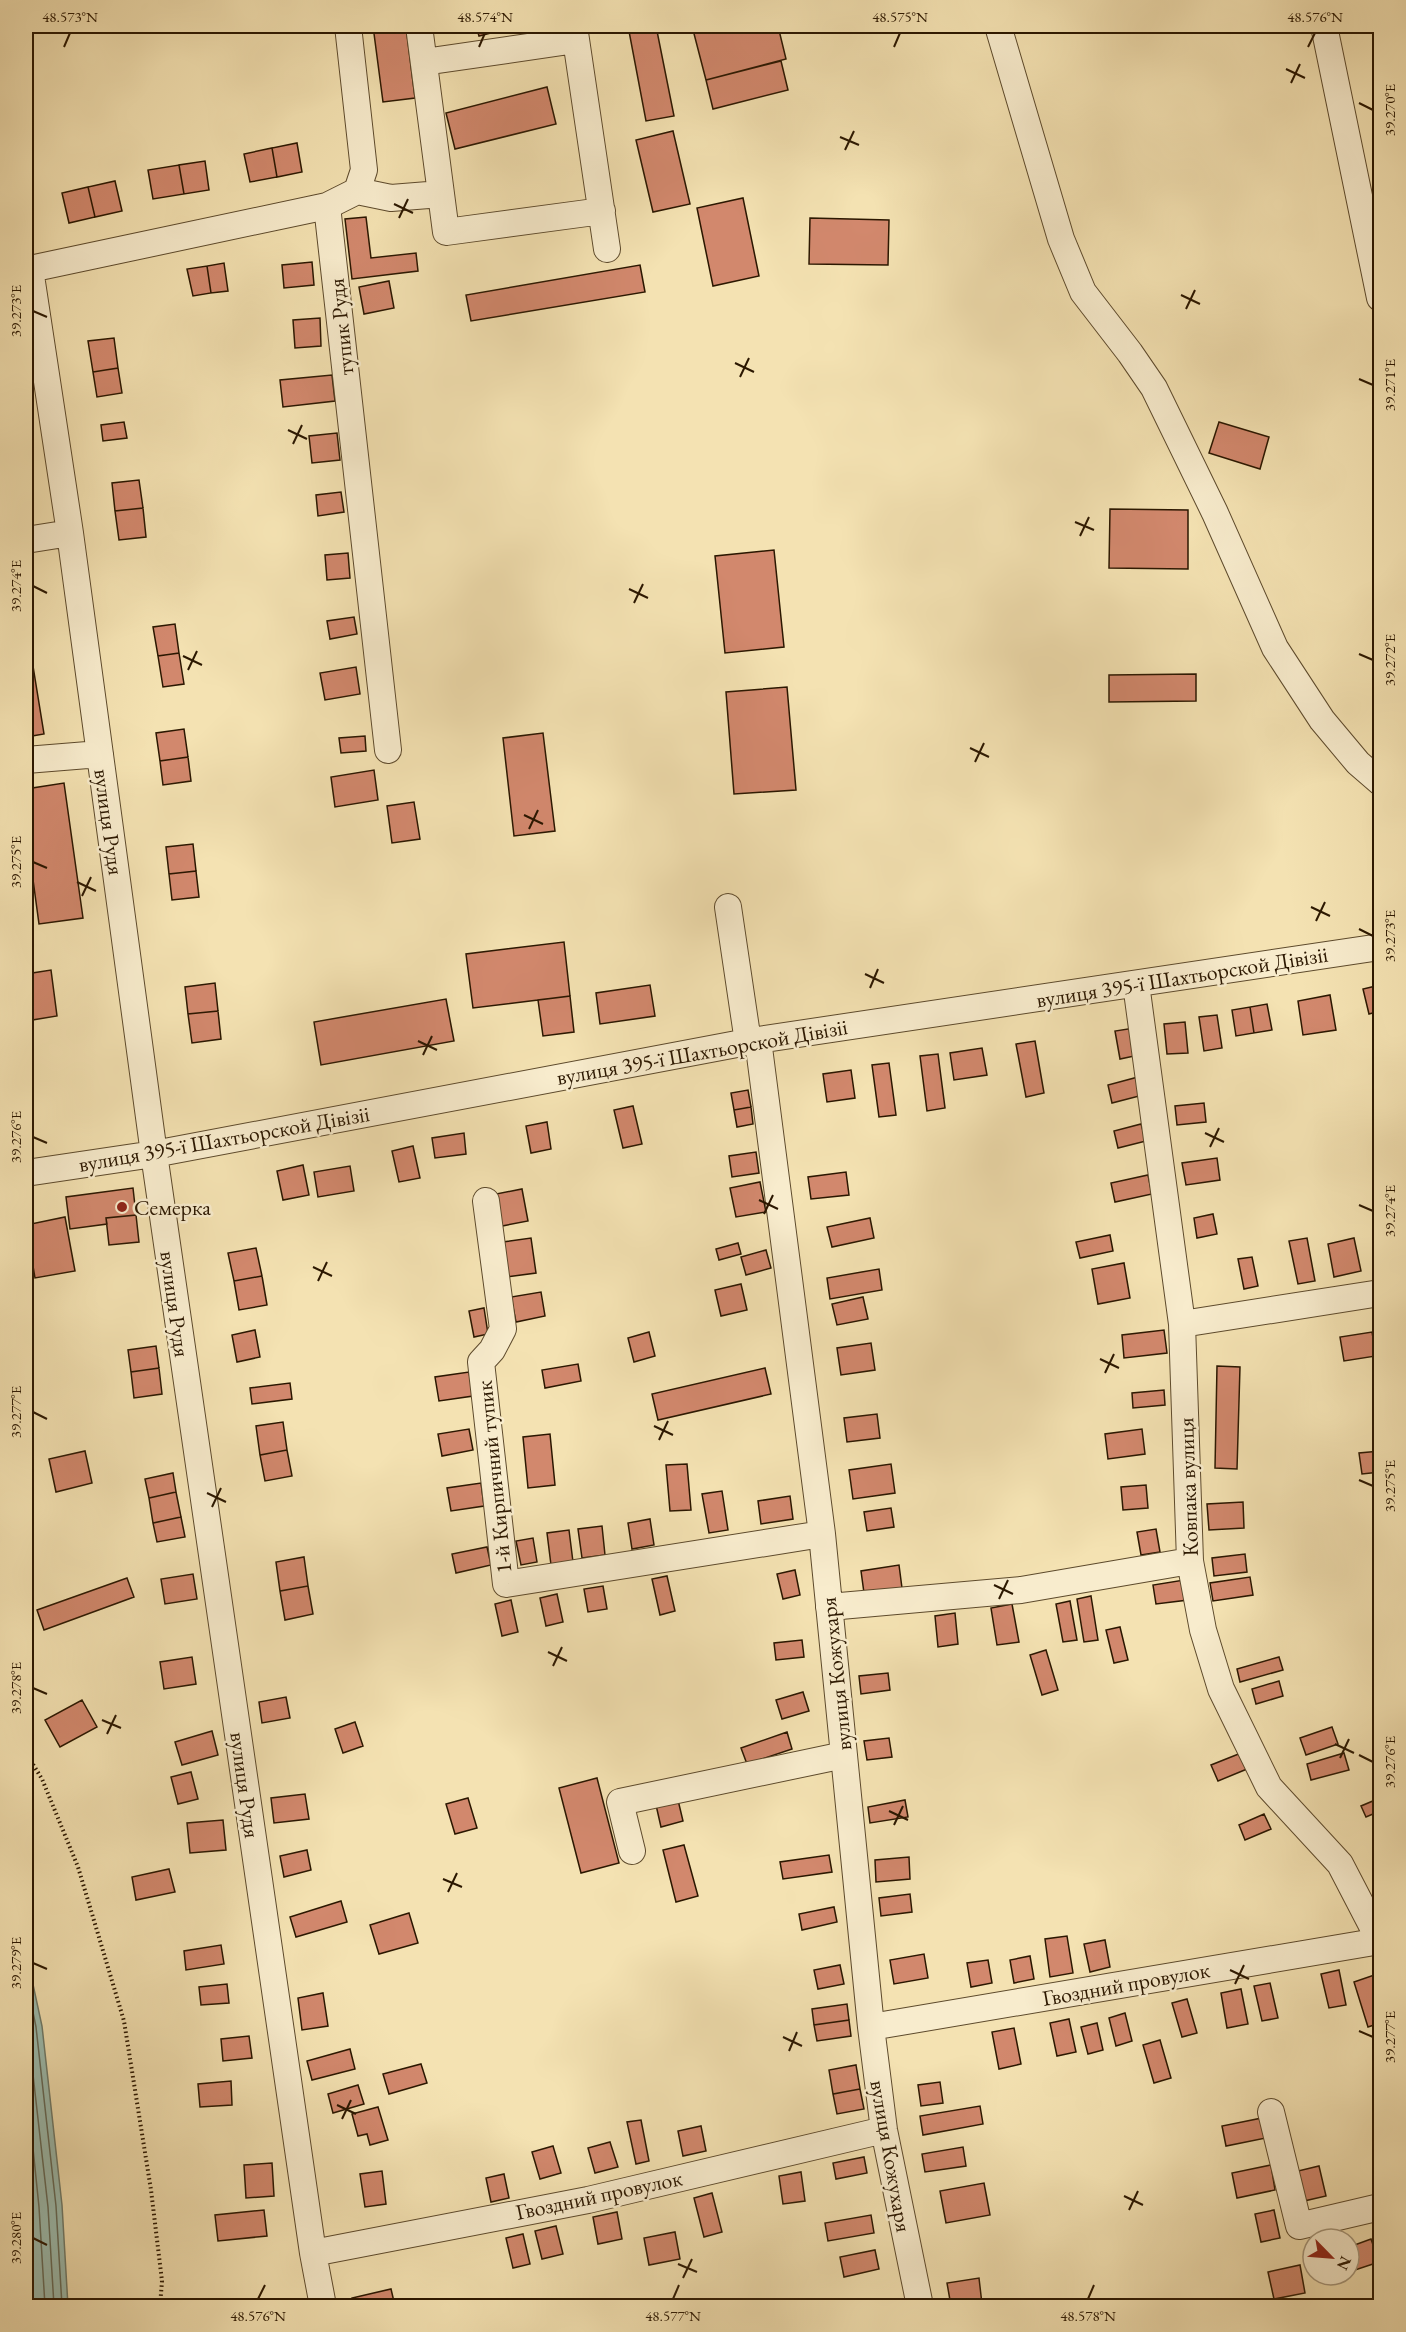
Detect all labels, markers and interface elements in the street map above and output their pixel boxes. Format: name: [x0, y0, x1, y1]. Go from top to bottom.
text: 48.573°N: [42, 7, 98, 26]
text: 48.574°N: [457, 7, 513, 26]
text: 48.575°N: [872, 7, 928, 26]
text: 48.576°N: [1287, 7, 1343, 26]
text: 39.270°E: [1380, 83, 1399, 136]
street label: тупик Рудя: [321, 277, 361, 377]
text: 39.273°E: [6, 284, 25, 337]
text: 39.271°E: [1380, 358, 1399, 411]
text: 39.274°E: [6, 559, 25, 612]
text: 39.272°E: [1380, 633, 1399, 686]
street label: вулиця Рудя: [87, 767, 131, 877]
text: 39.275°E: [6, 835, 25, 888]
text: 39.273°E: [1380, 909, 1399, 962]
street label: вулиця 395-ї Шахтьорской Дівізіі: [1034, 940, 1330, 1014]
street label: вулиця 395-ї Шахтьорской Дівізіі: [554, 1012, 850, 1092]
street label: вулиця 395-ї Шахтьорской Дівізіі: [76, 1099, 372, 1179]
text: 39.276°E: [6, 1110, 25, 1163]
text: 39.274°E: [1380, 1184, 1399, 1237]
place label: Семерка: [134, 1193, 211, 1222]
marker: Семерка: [115, 1200, 129, 1214]
street label: вулиця Рудя: [153, 1249, 197, 1359]
street label: 1-й Кирпичний тупик: [469, 1379, 519, 1575]
text: 39.277°E: [6, 1385, 25, 1438]
street label: Ковпака вулиця: [1171, 1417, 1205, 1557]
text: 39.275°E: [1380, 1459, 1399, 1512]
street label: вулиця Кожухаря: [814, 1596, 858, 1752]
text: 39.278°E: [6, 1661, 25, 1714]
street label: вулиця Рудя: [223, 1730, 267, 1840]
text: 39.276°E: [1380, 1735, 1399, 1788]
text: 39.279°E: [6, 1936, 25, 1989]
street label: Гвоздний провулок: [1040, 1955, 1213, 2013]
text: 39.277°E: [1380, 2010, 1399, 2063]
street label: вулиця Кожухаря: [863, 2078, 919, 2235]
street label: Гвоздний провулок: [513, 2163, 685, 2227]
text: 39.280°E: [6, 2211, 25, 2264]
north arrow: [1301, 2227, 1361, 2287]
text: N: [1332, 2253, 1356, 2273]
text: 48.576°N: [230, 2306, 286, 2325]
text: 48.577°N: [645, 2306, 701, 2325]
text: 48.578°N: [1060, 2306, 1116, 2325]

